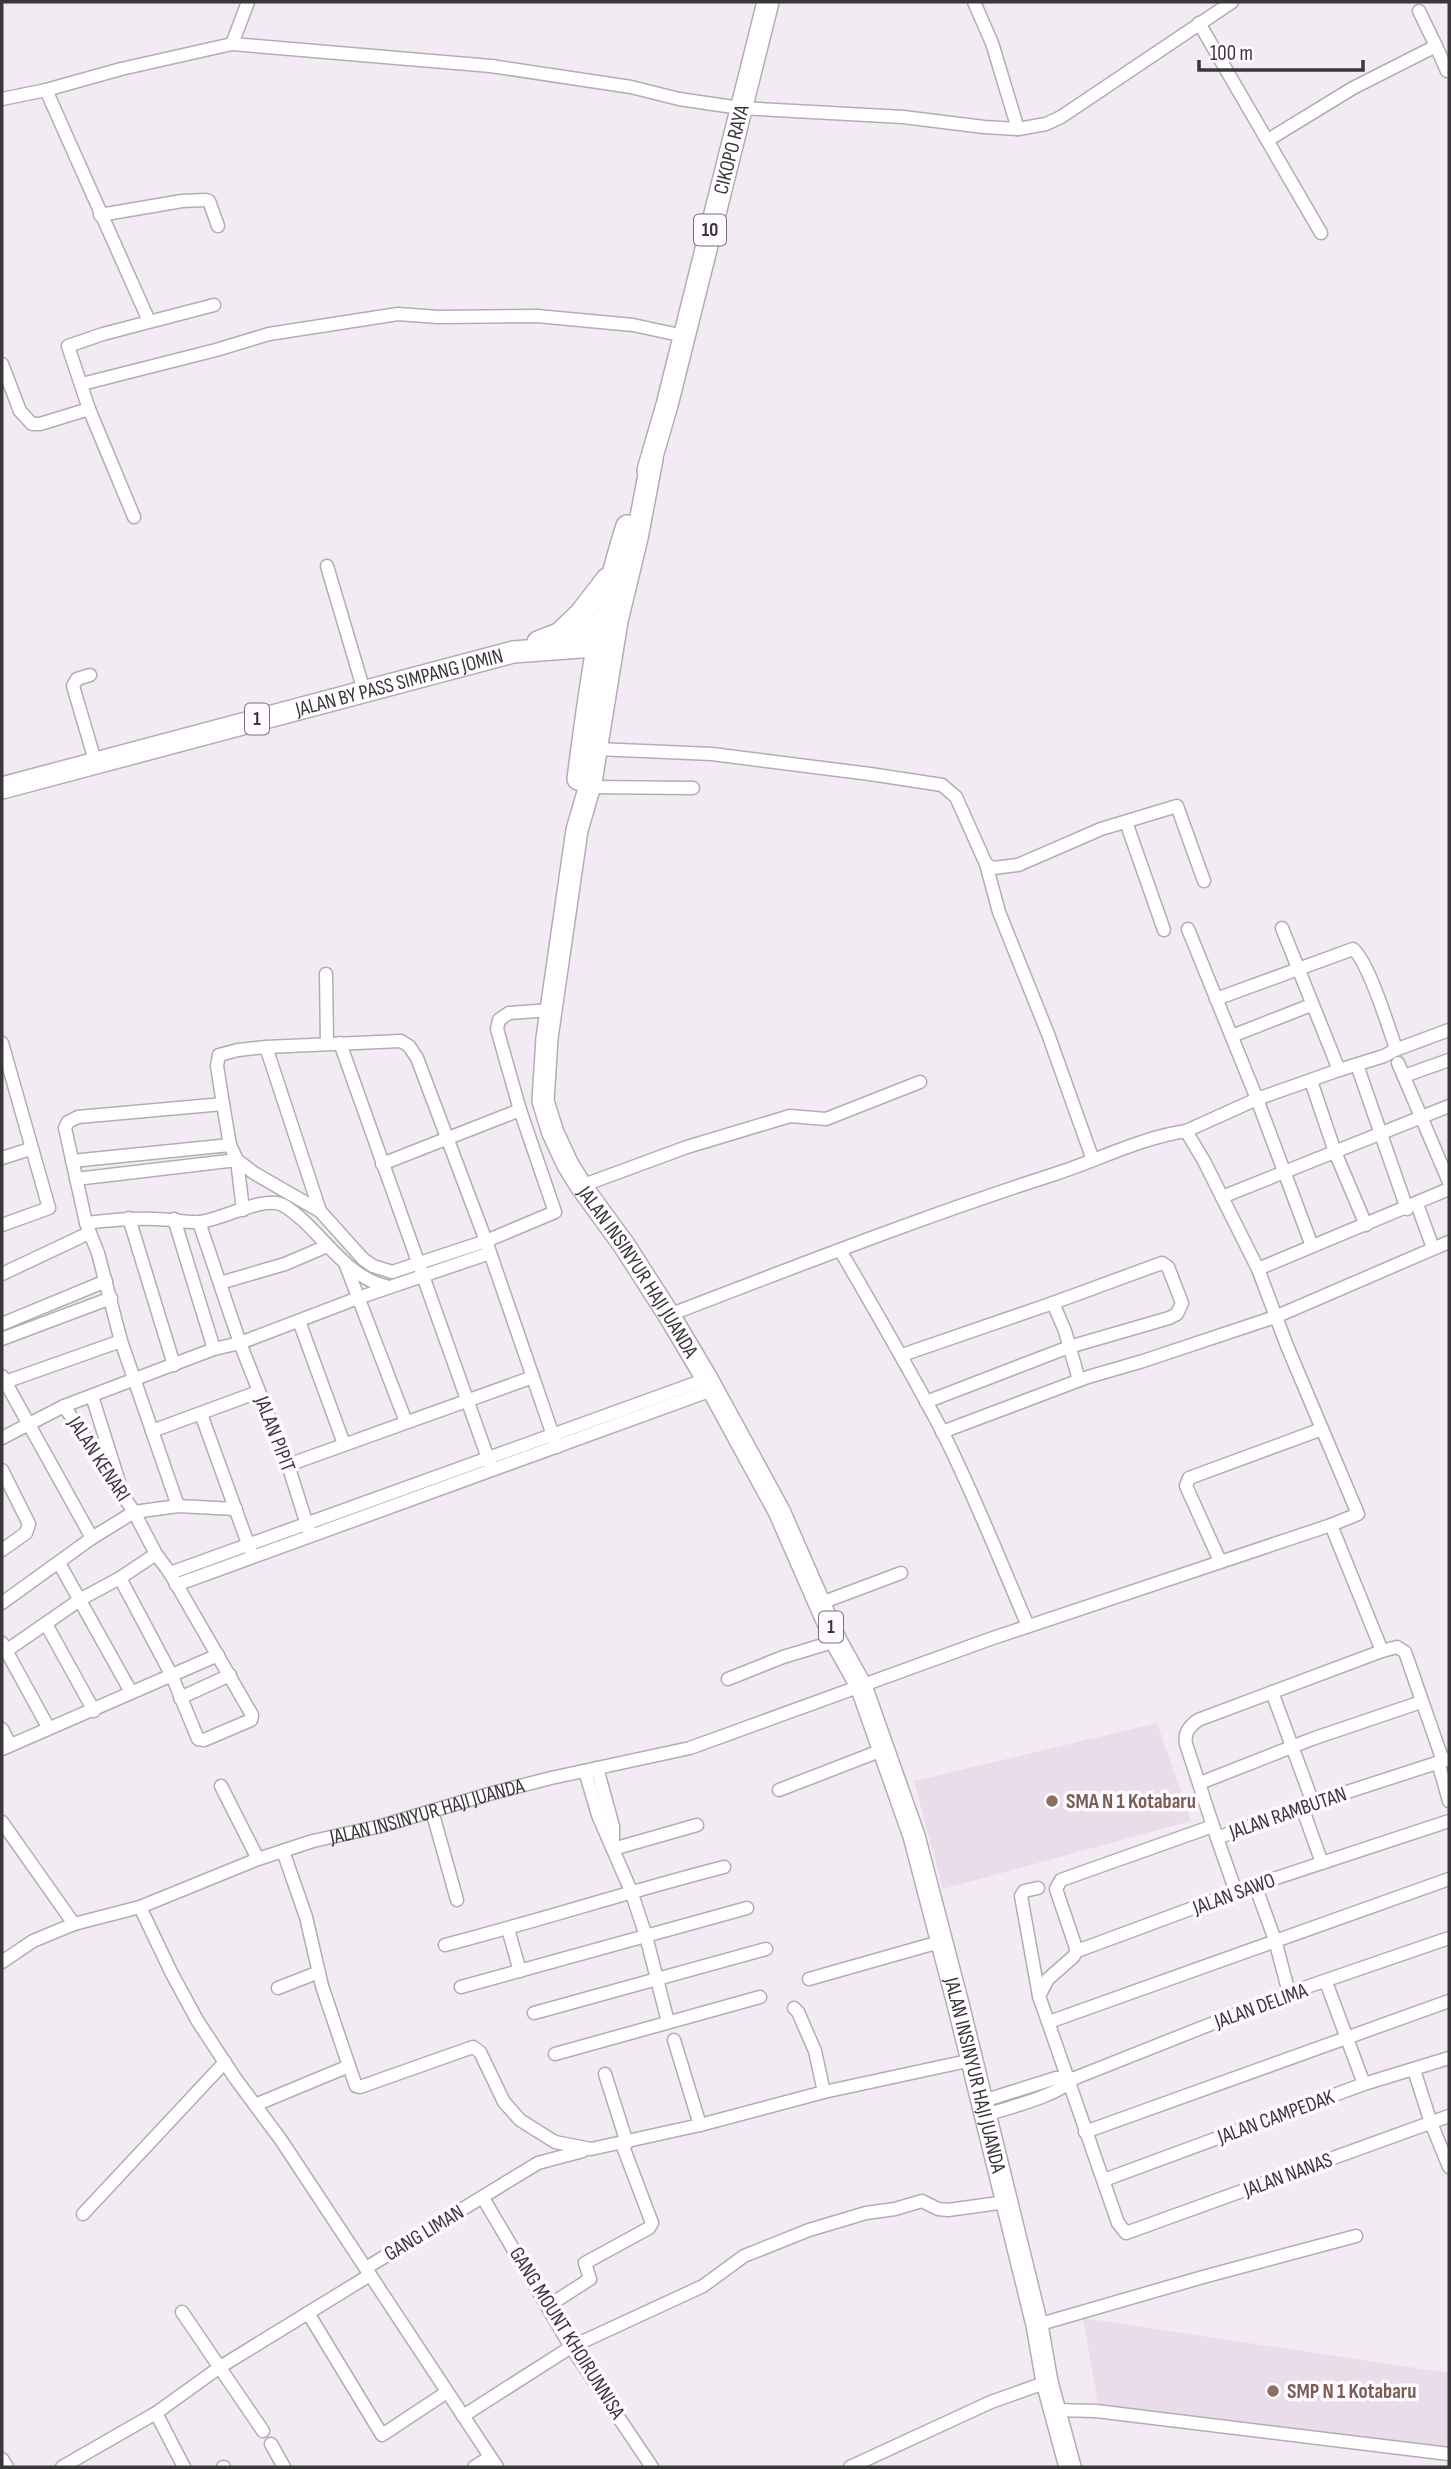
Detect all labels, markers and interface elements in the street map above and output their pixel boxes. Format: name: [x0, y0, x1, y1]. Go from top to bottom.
scale bar: [1199, 28, 1364, 72]
text: 100 m: [1210, 41, 1253, 66]
street label: CIKOPO RAYA: [708, 101, 754, 197]
road number: 10: [694, 214, 726, 246]
street label: JALAN BY PASS SIMPANG JOMIN: [292, 643, 506, 722]
road number: 1: [245, 704, 269, 734]
street label: JALAN INSINYUR HAJI JUANDA: [572, 1180, 704, 1363]
street label: JALAN PIPIT: [249, 1392, 301, 1476]
street label: JALAN KENARI: [62, 1411, 136, 1506]
road number: 1: [819, 1611, 843, 1642]
street label: JALAN INSINYUR HAJI JUANDA: [326, 1773, 528, 1850]
street label: JALAN RAMBUTAN: [1225, 1781, 1350, 1845]
place label: SMA N 1 Kotabaru: [1066, 1789, 1196, 1814]
marker: SMA N 1 Kotabaru: [1044, 1793, 1060, 1809]
street label: JALAN SAWO: [1189, 1868, 1279, 1921]
street label: JALAN INSINYUR HAJI JUANDA: [939, 1973, 1012, 2176]
street label: JALAN DELIMA: [1210, 1977, 1312, 2035]
street label: JALAN CAMPEDAK: [1213, 2084, 1338, 2150]
street label: JALAN NANAS: [1239, 2147, 1336, 2203]
street label: GANG LIMAN: [380, 2200, 468, 2266]
street label: GANG MOUNT KHOIRUNNISA: [504, 2242, 631, 2425]
place label: SMP N 1 Kotabaru: [1287, 2379, 1416, 2404]
marker: SMP N 1 Kotabaru: [1265, 2383, 1281, 2399]

